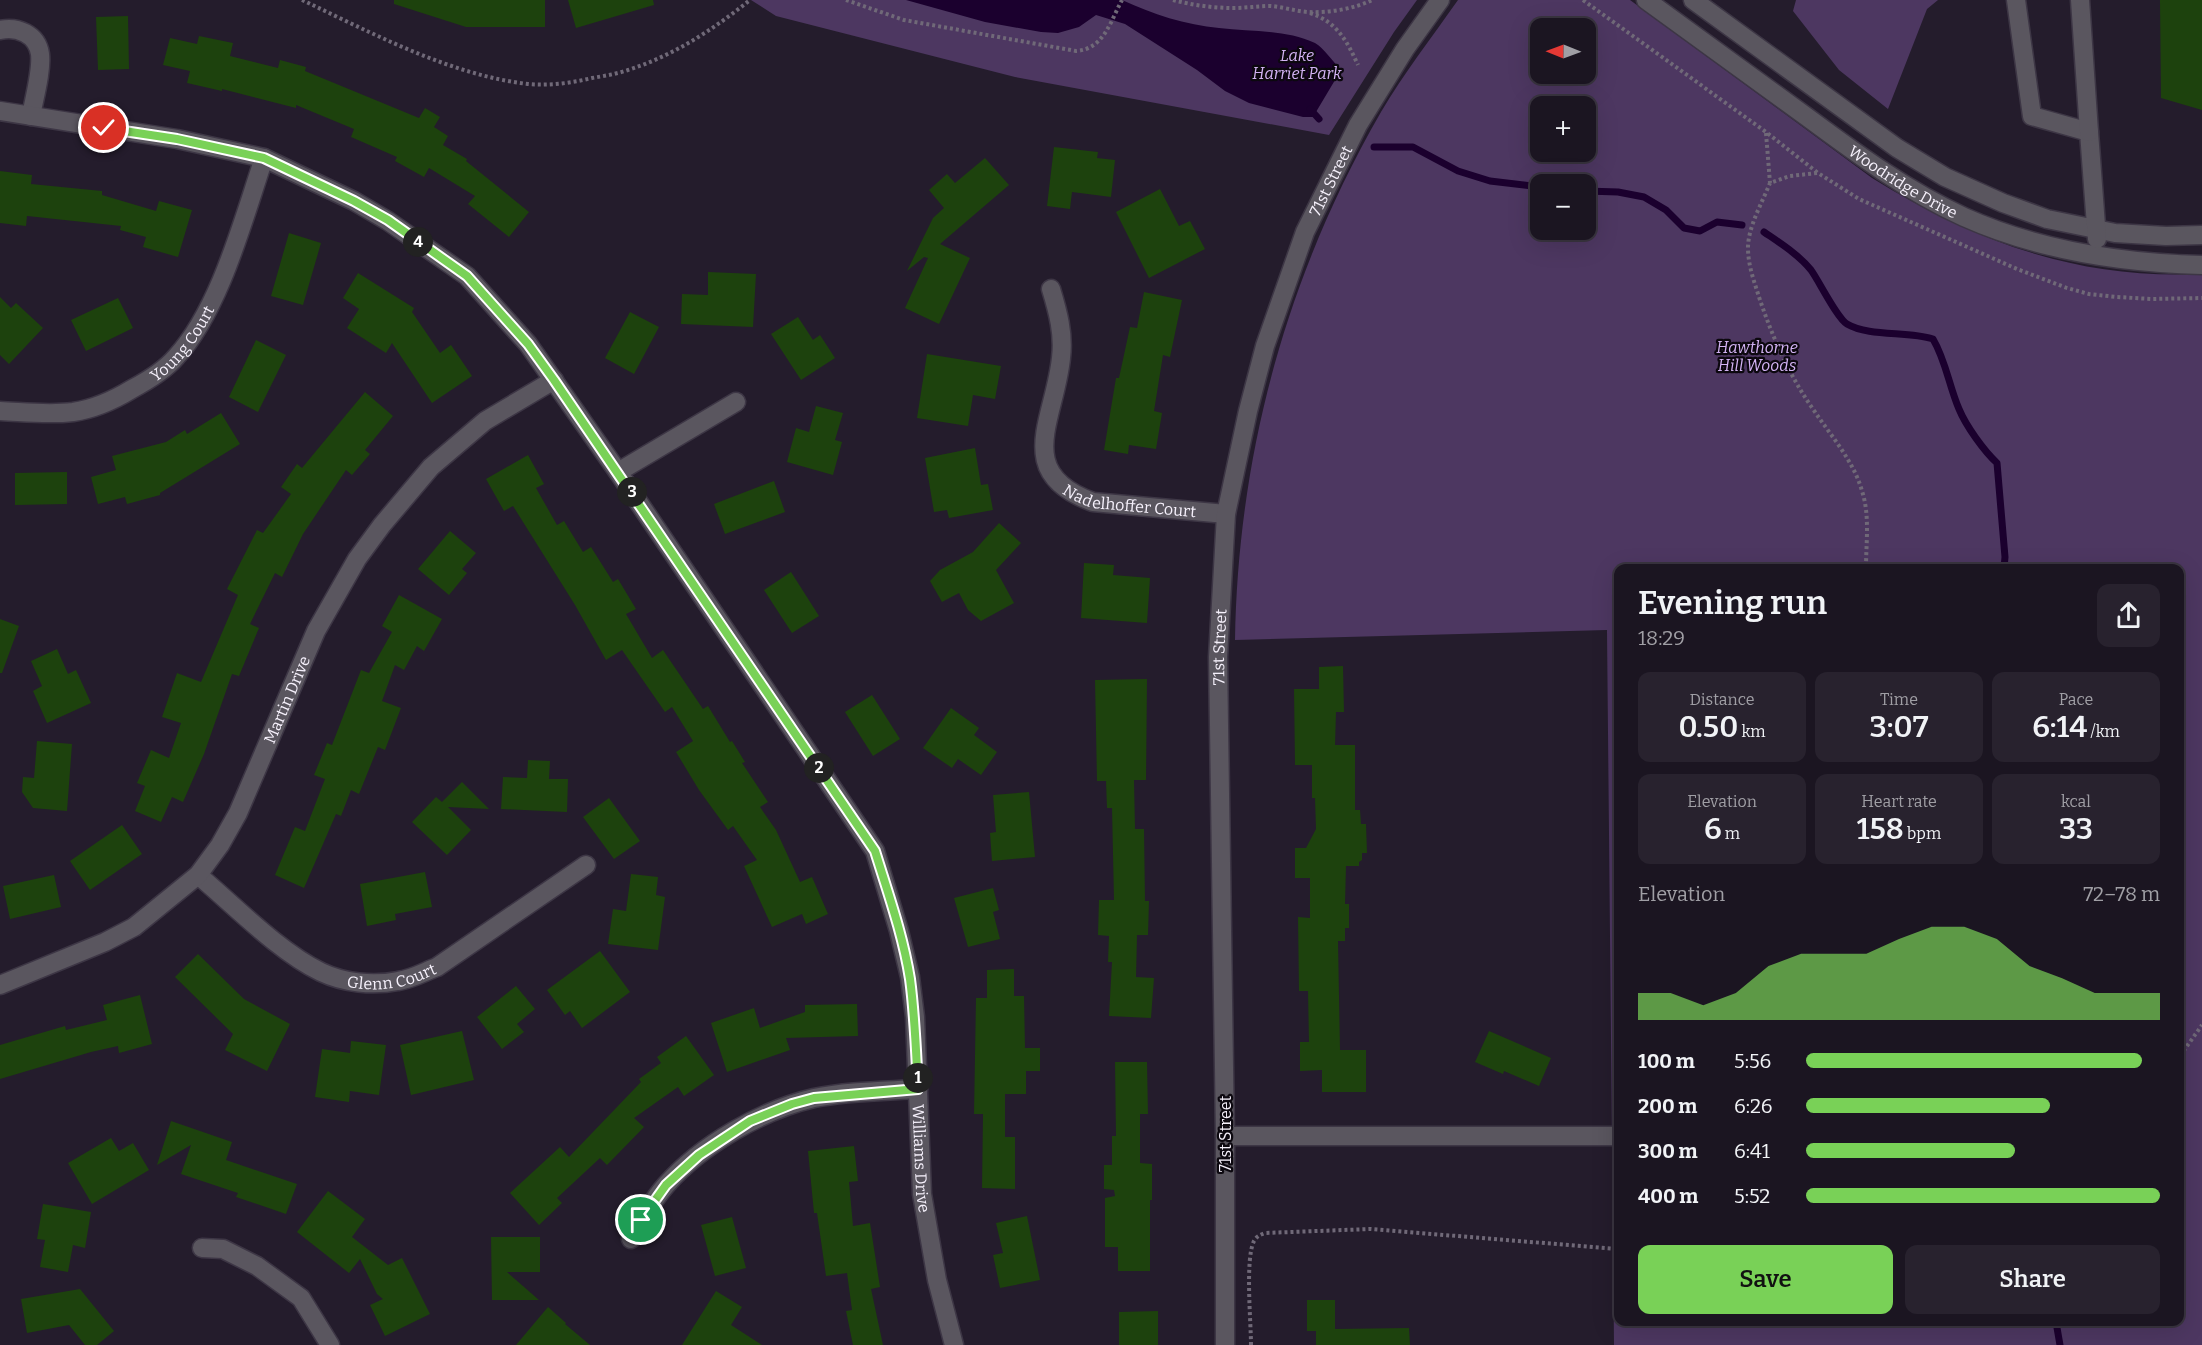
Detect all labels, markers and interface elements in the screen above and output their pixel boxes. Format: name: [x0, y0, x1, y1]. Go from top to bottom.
north arrow: [1530, 18, 1596, 84]
map controls: [1530, 18, 1596, 240]
park label: Lake Harriet Park: [1252, 46, 1342, 83]
button: +: [1530, 96, 1596, 162]
pin: [78, 102, 129, 153]
icon: check: [87, 111, 120, 144]
street label: Woodridge Drive: [1845, 141, 1960, 222]
street label: 71st Street: [1305, 142, 1357, 219]
button: −: [1530, 174, 1596, 240]
pin: 4: [403, 227, 433, 257]
text: 4: [413, 232, 423, 251]
street label: Young Court: [147, 302, 218, 386]
park label: Hawthorne Hill Woods: [1716, 338, 1798, 375]
pin: 3: [617, 477, 647, 507]
street label: Nadelhoffer Court: [1059, 480, 1197, 521]
text: 3: [627, 482, 637, 501]
text: Evening run: [1638, 583, 1827, 623]
button: share: [2097, 584, 2160, 647]
street label: 71st Street: [1209, 608, 1231, 685]
text: 18:29: [1638, 626, 1685, 650]
street label: Martin Drive: [260, 653, 314, 746]
text: Distance: [1690, 690, 1754, 709]
text: Time: [1880, 690, 1918, 709]
text: Pace: [2059, 690, 2093, 709]
text: 0.50: [1678, 709, 1738, 745]
text: 3:07: [1870, 709, 1928, 745]
text: 6:14: [2032, 709, 2087, 745]
text: km: [1738, 722, 1766, 741]
text: /km: [2087, 722, 2120, 741]
pin: 2: [804, 753, 834, 783]
text: 2: [814, 758, 824, 777]
text: Elevation: [1687, 792, 1757, 811]
text: Heart rate: [1861, 792, 1937, 811]
text: kcal: [2061, 792, 2091, 811]
text: 6: [1704, 811, 1722, 847]
text: 158: [1857, 811, 1904, 847]
text: 33: [2059, 811, 2093, 847]
text: m: [1722, 824, 1740, 843]
text: bpm: [1904, 824, 1941, 843]
text: Elevation: [1638, 882, 1725, 906]
text: 72–78 m: [2083, 882, 2160, 906]
street label: Glenn Court: [346, 959, 439, 993]
text: 100 m: [1638, 1049, 1695, 1073]
text: 5:56: [1734, 1049, 1771, 1073]
pin: 1: [903, 1063, 933, 1093]
text: 1: [915, 1068, 921, 1087]
text: 200 m: [1638, 1094, 1697, 1118]
text: 6:26: [1734, 1094, 1773, 1118]
street label: 71st Street: [1216, 1096, 1235, 1172]
street label: Williams Drive: [908, 1104, 934, 1214]
text: 300 m: [1638, 1139, 1698, 1163]
text: 6:41: [1734, 1139, 1770, 1163]
text: 400 m: [1638, 1184, 1698, 1208]
text: 5:52: [1734, 1184, 1770, 1208]
pin: [615, 1194, 666, 1245]
icon: arrive: [624, 1203, 657, 1236]
button: Save: [1638, 1245, 1893, 1314]
button: Share: [1905, 1245, 2160, 1314]

